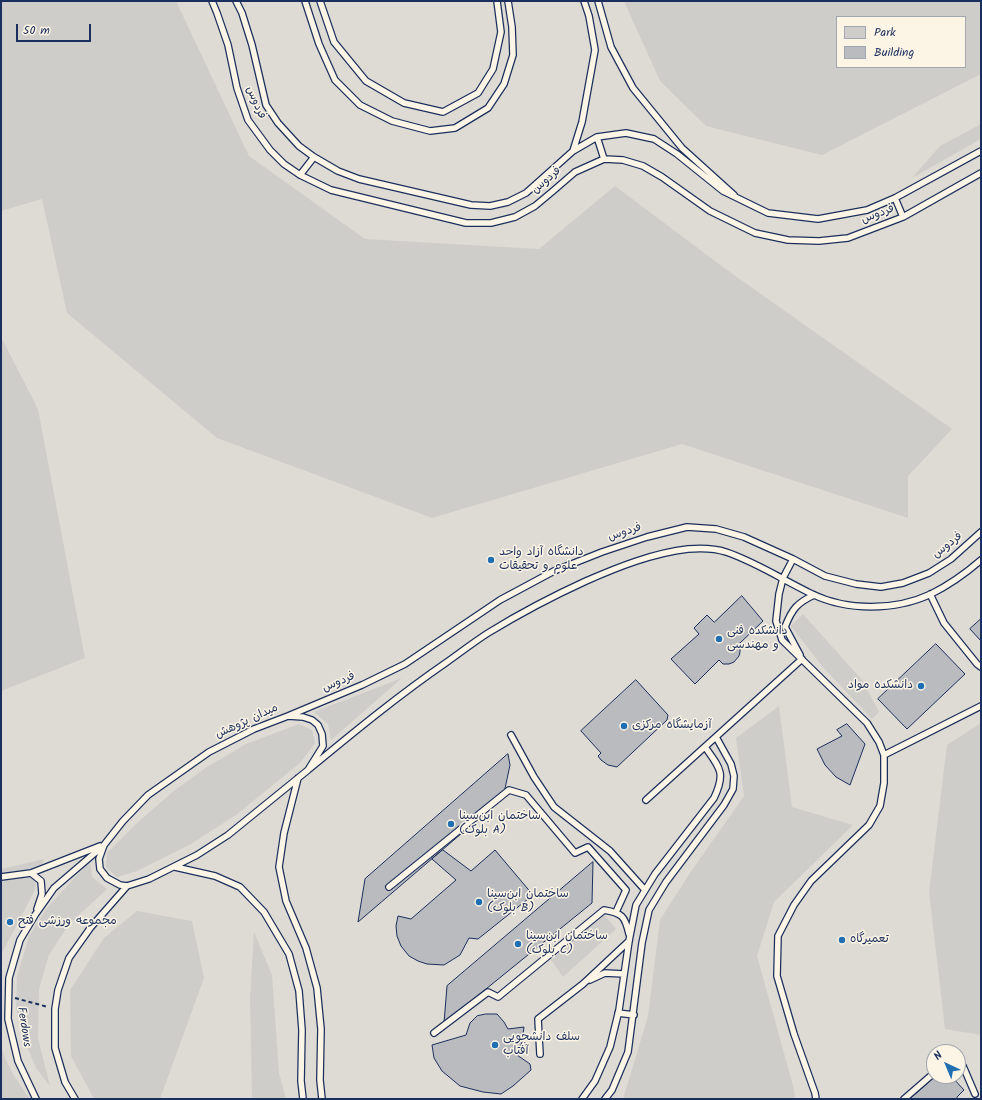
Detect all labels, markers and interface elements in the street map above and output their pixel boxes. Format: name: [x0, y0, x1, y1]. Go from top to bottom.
scale bar: [18, 16, 93, 42]
legend: [836, 16, 966, 68]
text: 50 m: [23, 21, 50, 40]
text: Park: [874, 23, 896, 42]
text: Building: [874, 43, 914, 62]
street label: فردوس: [242, 84, 268, 122]
street label: فردوس: [529, 164, 565, 198]
street label: فردوس: [859, 202, 897, 228]
street label: فردوس: [606, 521, 644, 545]
street label: فردوس: [930, 530, 966, 562]
place label: دانشگاه آزاد واحد علوم و تحقیقات: [499, 546, 584, 574]
marker: دانشگاه آزاد واحد علوم و تحقیقات: [486, 555, 496, 565]
place label: دانشکده فنی و مهندسی: [727, 625, 787, 653]
marker: دانشکده فنی و مهندسی: [714, 634, 724, 644]
street label: فردوس: [320, 670, 358, 696]
place label: دانشکده مواد: [848, 679, 913, 693]
marker: دانشکده مواد: [916, 681, 926, 691]
street label: میدان پژوهش: [213, 701, 281, 743]
place label: آزمایشگاه مرکزی: [632, 719, 711, 733]
marker: آزمایشگاه مرکزی: [619, 721, 629, 731]
place label: ساختمان ابن‌سینا (بلوک A): [459, 810, 541, 838]
marker: ساختمان ابن‌سینا (بلوک A): [446, 819, 456, 829]
place label: ساختمان ابن‌سینا (بلوک B): [487, 888, 569, 916]
marker: ساختمان ابن‌سینا (بلوک B): [474, 897, 484, 907]
place label: مجموعه ورزشی فتح: [18, 915, 117, 929]
marker: مجموعه ورزشی فتح: [5, 917, 15, 927]
place label: ساختمان ابن‌سینا (بلوک C): [526, 930, 608, 958]
place label: تعمیرگاه: [850, 933, 889, 947]
marker: تعمیرگاه: [837, 935, 847, 945]
marker: ساختمان ابن‌سینا (بلوک C): [513, 939, 523, 949]
street label: Ferdows: [13, 1006, 33, 1048]
place label: سلف دانشجویی آفتاب: [503, 1031, 580, 1059]
marker: سلف دانشجویی آفتاب: [490, 1040, 500, 1050]
north arrow: [926, 1044, 966, 1084]
text: N: [930, 1047, 947, 1065]

